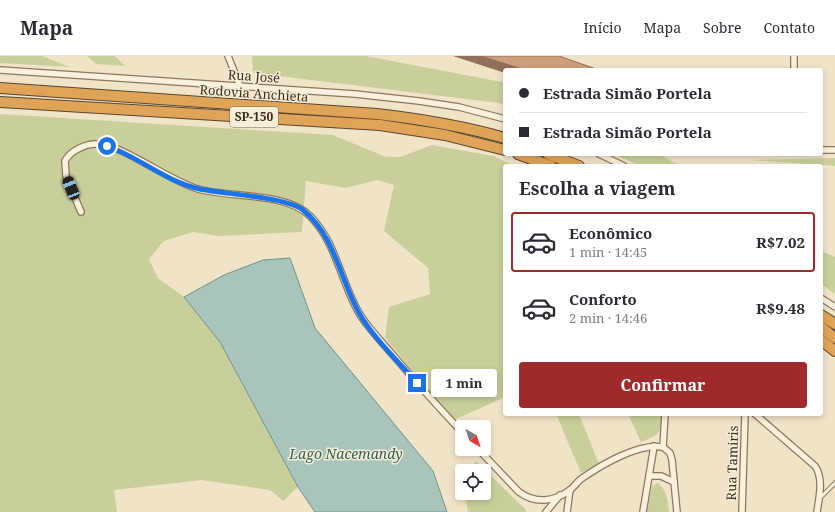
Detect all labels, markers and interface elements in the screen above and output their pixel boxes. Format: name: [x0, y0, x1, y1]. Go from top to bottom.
text: Mapa: [20, 15, 73, 41]
text: Início: [583, 18, 622, 37]
text: Mapa: [644, 18, 681, 37]
text: Sobre: [703, 18, 741, 37]
text: Contato: [763, 18, 815, 37]
street label: Rua José: [227, 65, 281, 87]
street label: Rodovia Anchieta: [199, 80, 309, 106]
text: Estrada Simão Portela: [543, 83, 712, 103]
road number: SP-150: [230, 107, 278, 127]
text: Estrada Simão Portela: [543, 122, 712, 142]
route start: [98, 137, 116, 155]
car: [61, 175, 81, 201]
text: Escolha a viagem: [519, 176, 675, 200]
text: Econômico: [569, 223, 652, 243]
icon: car: [521, 224, 557, 260]
text: R$7.02: [756, 232, 805, 252]
text: 1 min · 14:45: [569, 243, 647, 261]
text: Conforto: [569, 289, 637, 309]
icon: car: [521, 290, 557, 326]
text: R$9.48: [756, 298, 805, 318]
text: 2 min · 14:46: [569, 309, 647, 327]
button: Confirmar: [519, 362, 807, 408]
callout: 1 min: [431, 369, 497, 397]
route end: [408, 374, 426, 392]
text: 1 min: [446, 374, 482, 392]
north arrow: [455, 420, 491, 456]
map controls: [455, 420, 491, 500]
street label: Rua Tamiris: [722, 425, 742, 501]
water label: Lago Nacemandy: [288, 444, 403, 463]
button: locate: [455, 464, 491, 500]

